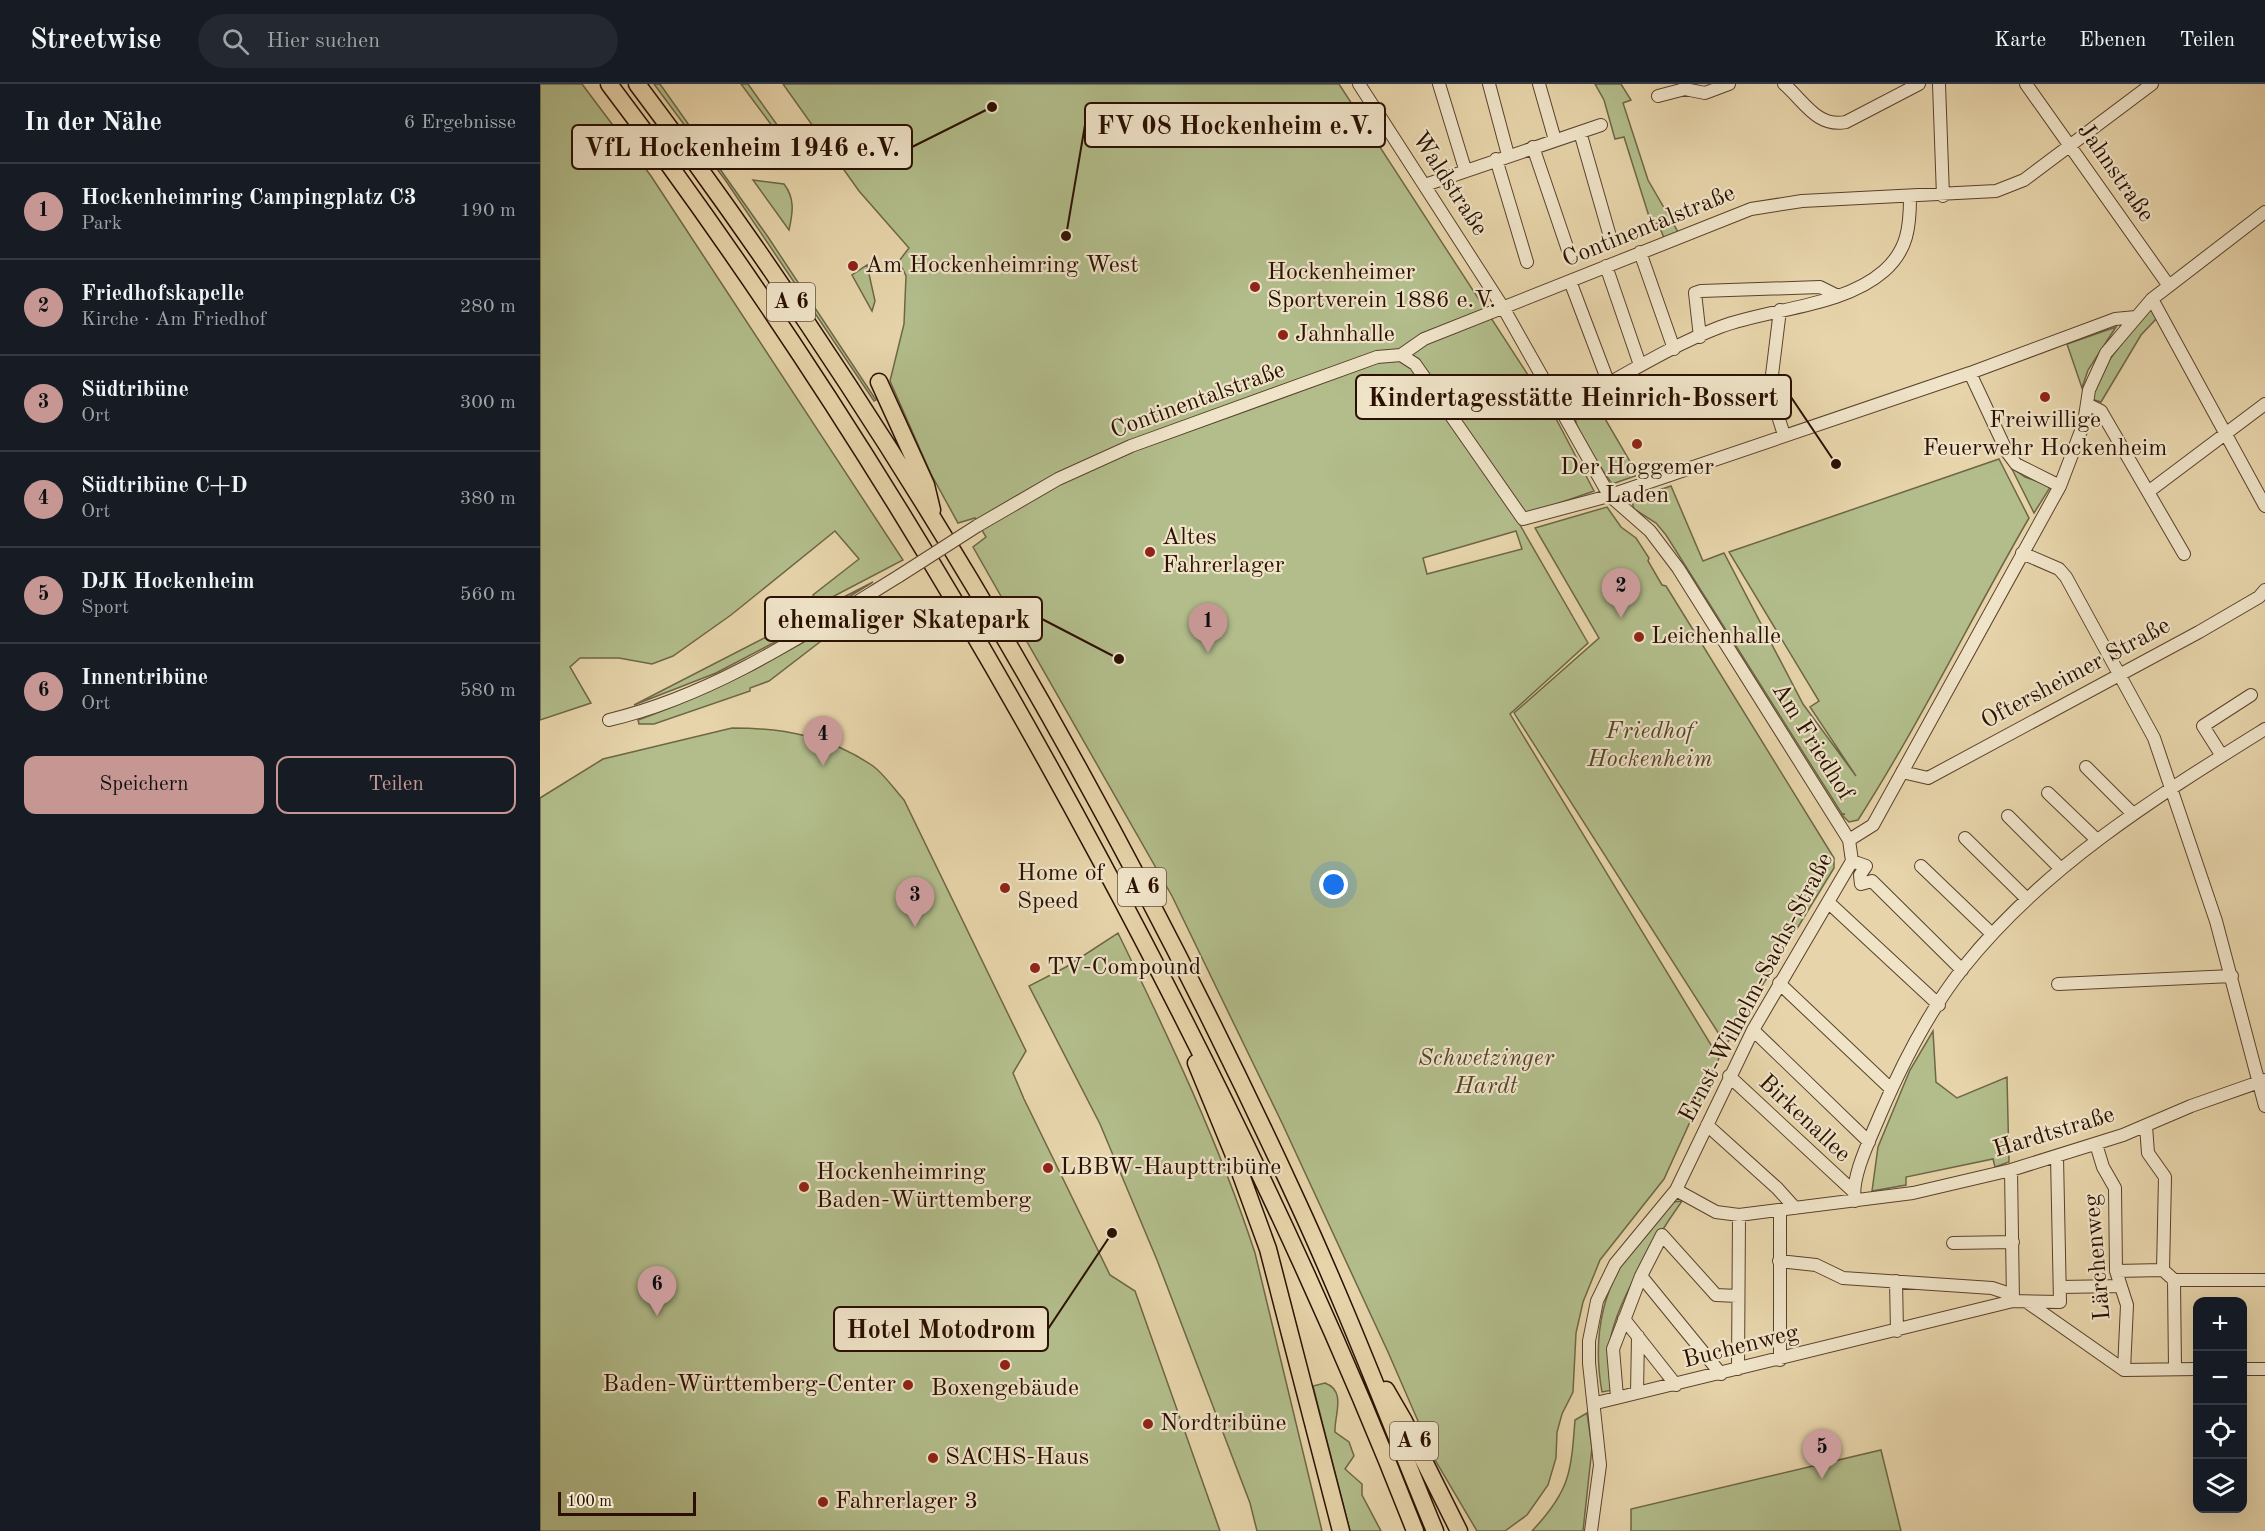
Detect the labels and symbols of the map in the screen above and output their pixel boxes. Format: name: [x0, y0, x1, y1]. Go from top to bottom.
callout: FV 08 Hockenheim e.V.: [1085, 103, 1385, 147]
text: FV 08 Hockenheim e.V.: [1097, 114, 1373, 140]
street label: Jahnstraße: [2072, 119, 2158, 227]
callout: VfL Hockenheim 1946 e.V.: [572, 125, 912, 169]
street label: Waldstraße: [1407, 128, 1491, 240]
text: VfL Hockenheim 1946 e.V.: [584, 136, 900, 162]
street label: Continentalstraße: [1559, 181, 1739, 273]
place label: Am Hockenheimring West: [865, 254, 1139, 278]
marker: Am Hockenheimring West: [846, 259, 860, 273]
place label: Hockenheimer Sportverein 1886 e.V.: [1267, 261, 1496, 313]
marker: Hockenheimer Sportverein 1886 e.V.: [1248, 280, 1262, 294]
road number: A 6: [767, 283, 815, 321]
place label: Jahnhalle: [1295, 323, 1395, 347]
marker: Jahnhalle: [1276, 328, 1290, 342]
street label: Continentalstraße: [1108, 358, 1288, 444]
callout: Kindertagesstätte Heinrich-Bossert: [1356, 375, 1791, 419]
text: Kindertagesstätte Heinrich-Bossert: [1368, 386, 1778, 412]
marker: Freiwillige Feuerwehr Hockenheim: [2038, 390, 2052, 404]
place label: Freiwillige Feuerwehr Hockenheim: [1923, 409, 2167, 461]
marker: Der Hoggemer Laden: [1630, 437, 1644, 451]
place label: Der Hoggemer Laden: [1560, 456, 1714, 508]
place label: Altes Fahrerlager: [1162, 526, 1285, 578]
marker: Altes Fahrerlager: [1143, 545, 1157, 559]
pin: 2: [1602, 568, 1640, 618]
callout: ehemaliger Skatepark: [765, 597, 1042, 641]
pin: 1: [1188, 604, 1228, 653]
text: ehemaliger Skatepark: [778, 608, 1031, 634]
street label: Oftersheimer Straße: [1978, 614, 2174, 734]
place label: Leichenhalle: [1651, 625, 1781, 649]
marker: Leichenhalle: [1632, 630, 1646, 644]
street label: Am Friedhof: [1767, 679, 1858, 806]
pin: 4: [804, 716, 842, 766]
park label: Friedhof Hockenheim: [1586, 720, 1713, 772]
street label: Ernst-Wilhelm-Sachs-Straße: [1676, 849, 1838, 1127]
place label: Home of Speed: [1017, 862, 1106, 914]
road number: A 6: [1118, 868, 1166, 906]
your location: [1319, 870, 1348, 899]
pin: 3: [896, 878, 934, 927]
marker: Home of Speed: [998, 881, 1012, 895]
place label: TV-Compound: [1047, 956, 1201, 980]
marker: TV-Compound: [1028, 961, 1042, 975]
park label: Schwetzinger Hardt: [1418, 1047, 1555, 1099]
street label: Birkenallee: [1753, 1071, 1855, 1167]
street label: Hardtstraße: [1990, 1103, 2118, 1163]
place label: LBBW-Haupttribüne: [1060, 1156, 1281, 1180]
place label: Hockenheimring Baden-Württemberg: [816, 1161, 1031, 1213]
marker: LBBW-Haupttribüne: [1041, 1161, 1055, 1175]
marker: Hockenheimring Baden-Württemberg: [797, 1180, 811, 1194]
street label: Lärchenweg: [2081, 1193, 2115, 1321]
pin: 6: [638, 1266, 676, 1316]
callout: Hotel Motodrom: [834, 1307, 1048, 1351]
text: Hotel Motodrom: [846, 1318, 1036, 1344]
street label: Buchenweg: [1681, 1321, 1801, 1373]
marker: Boxengebäude: [998, 1358, 1012, 1372]
place label: Baden-Württemberg-Center: [603, 1373, 896, 1397]
place label: Boxengebäude: [931, 1377, 1079, 1401]
marker: Baden-Württemberg-Center: [901, 1378, 915, 1392]
place label: Nordtribüne: [1160, 1412, 1287, 1436]
marker: Nordtribüne: [1141, 1417, 1155, 1431]
road number: A 6: [1390, 1422, 1438, 1460]
pin: 5: [1802, 1430, 1842, 1479]
place label: SACHS-Haus: [945, 1446, 1089, 1470]
marker: SACHS-Haus: [926, 1451, 940, 1465]
scale bar: [558, 1489, 696, 1516]
place label: Fahrerlager 3: [835, 1490, 978, 1514]
marker: Fahrerlager 3: [816, 1495, 830, 1509]

